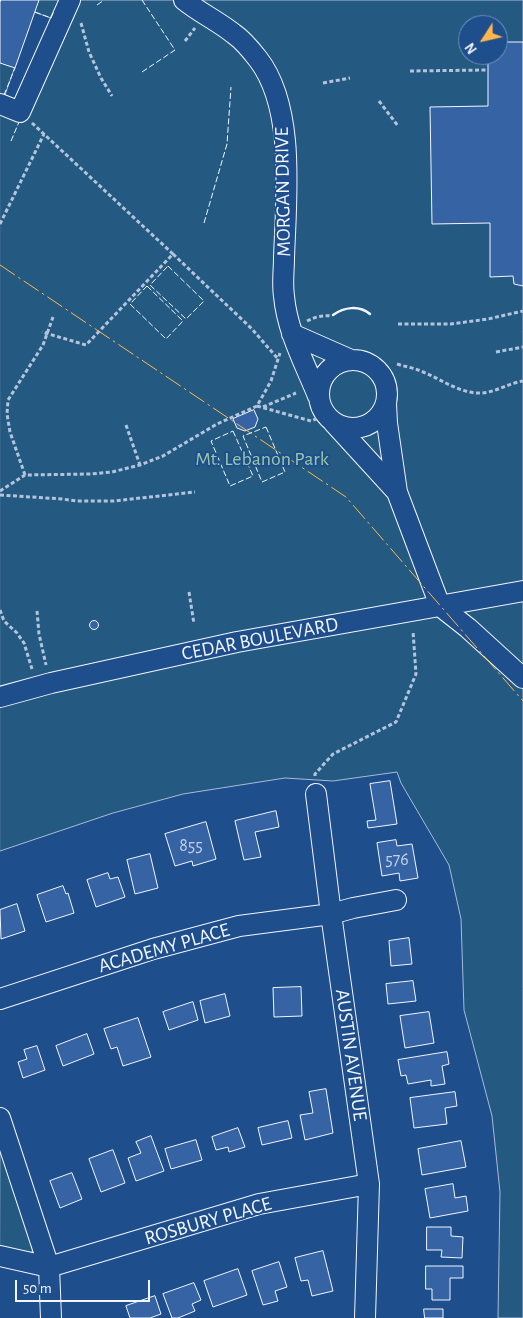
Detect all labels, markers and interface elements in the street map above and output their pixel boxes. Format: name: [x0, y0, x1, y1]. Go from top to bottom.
north arrow: [458, 15, 508, 65]
text: N: [463, 40, 480, 56]
street label: MORGAN DRIVE: [270, 127, 296, 257]
park label: Mt. Lebanon Park: [195, 447, 329, 471]
street label: CEDAR BOULEVARD: [180, 612, 340, 666]
house number: 855: [179, 835, 203, 857]
house number: 576: [385, 849, 409, 871]
street label: ACADEMY PLACE: [96, 918, 232, 978]
street label: AUSTIN AVENUE: [330, 988, 372, 1122]
street label: ROSBURY PLACE: [142, 1191, 274, 1251]
scale bar: [18, 1270, 152, 1302]
text: 50 m: [23, 1281, 52, 1296]

